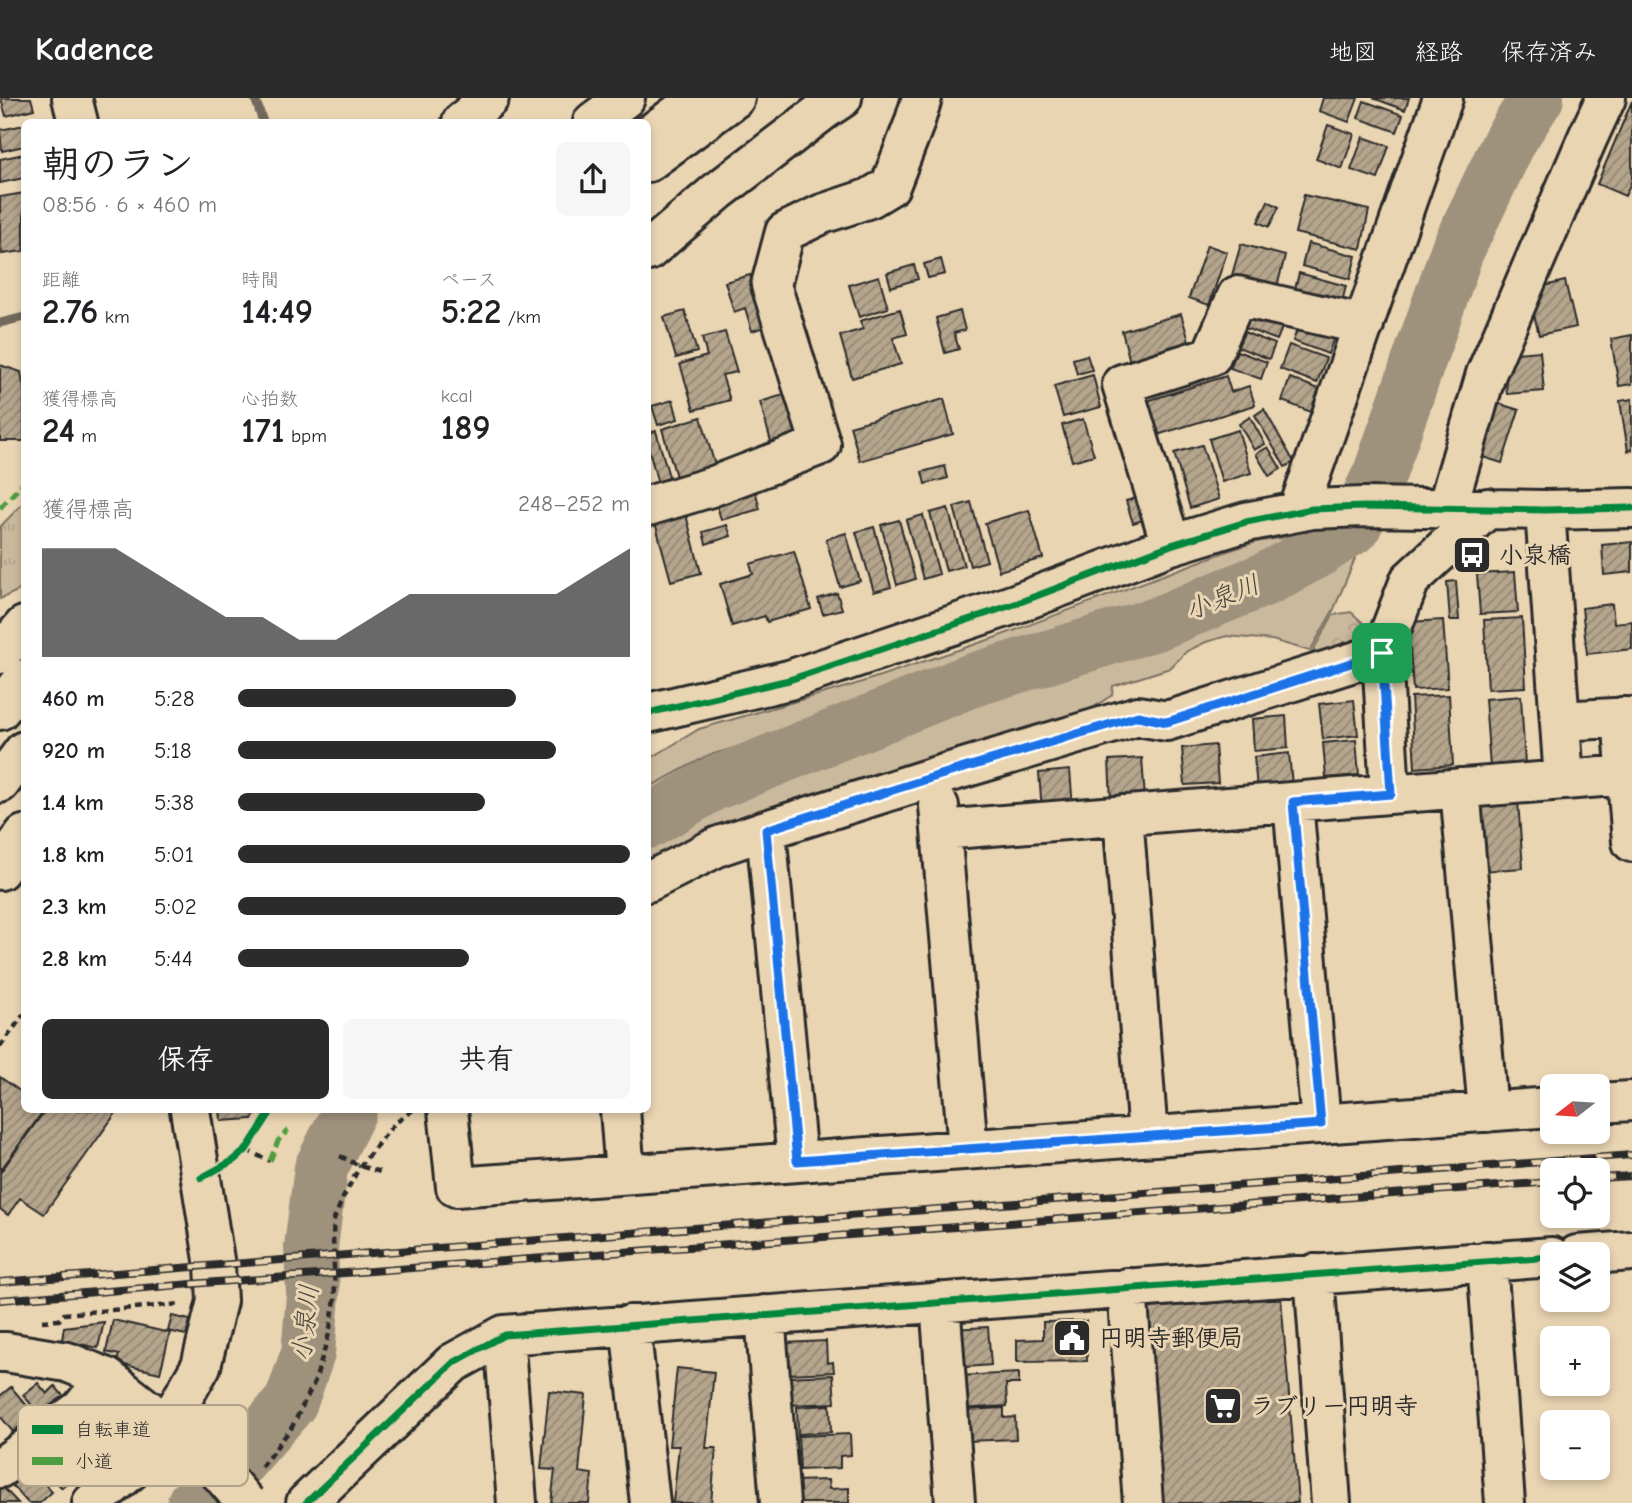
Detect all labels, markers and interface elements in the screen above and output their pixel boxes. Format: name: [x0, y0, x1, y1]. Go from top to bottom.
text: Kadence: [35, 30, 153, 68]
text: 地図: [1329, 38, 1377, 66]
text: 経路: [1415, 38, 1463, 66]
text: 保存済み: [1501, 38, 1597, 66]
button: share: [556, 142, 630, 216]
text: 朝のラン: [42, 143, 194, 187]
text: 08:56 · 6 × 460 m: [42, 191, 217, 218]
text: 距離: [42, 269, 80, 291]
text: 時間: [241, 269, 279, 291]
text: ペース: [441, 269, 497, 291]
text: 2.76: [42, 291, 98, 332]
text: 14:49: [241, 291, 313, 332]
text: 5:22: [441, 291, 501, 332]
text: km: [98, 306, 130, 328]
text: /km: [501, 306, 541, 328]
text: kcal: [441, 385, 473, 407]
text: 獲得標高: [42, 388, 118, 410]
text: 心拍数: [241, 388, 298, 410]
text: 189: [441, 407, 491, 448]
text: 24: [42, 410, 75, 451]
text: 171: [241, 410, 285, 451]
text: m: [75, 425, 97, 447]
text: bpm: [285, 425, 327, 447]
text: 248–252 m: [518, 490, 630, 517]
text: 獲得標高: [42, 496, 134, 523]
bus stop icon: 小泉橋: [1451, 534, 1493, 576]
place label: 小泉橋: [1499, 541, 1571, 569]
water label: 小泉川: [1181, 569, 1264, 626]
pin: [1352, 623, 1412, 683]
icon: arrive: [1363, 634, 1401, 672]
text: 460 m: [42, 685, 104, 712]
text: 5:28: [154, 685, 195, 712]
text: 920 m: [42, 737, 105, 764]
text: 5:18: [154, 737, 192, 764]
text: 1.4 km: [42, 789, 104, 816]
text: 5:38: [154, 789, 194, 816]
text: 1.8 km: [42, 841, 105, 868]
text: 5:01: [154, 841, 194, 868]
text: 2.3 km: [42, 893, 107, 920]
text: 5:02: [154, 893, 197, 920]
text: 2.8 km: [42, 945, 107, 972]
text: 5:44: [154, 945, 193, 972]
button: 保存: [42, 1019, 329, 1099]
button: 共有: [343, 1019, 630, 1099]
north arrow: [1540, 1074, 1610, 1144]
map controls: [1540, 1074, 1610, 1480]
button: locate: [1540, 1158, 1610, 1228]
button: layers: [1540, 1242, 1610, 1312]
water label: 小泉川: [287, 1283, 325, 1363]
public building icon: 円明寺郵便局: [1051, 1317, 1093, 1359]
place label: 円明寺郵便局: [1099, 1324, 1243, 1352]
button: +: [1540, 1326, 1610, 1396]
supermarket icon: ラブリー円明寺: [1202, 1385, 1244, 1427]
place label: ラブリー円明寺: [1250, 1392, 1418, 1420]
legend: [18, 1405, 248, 1486]
button: −: [1540, 1410, 1610, 1480]
text: 自転車道: [75, 1419, 151, 1441]
text: 小道: [75, 1451, 113, 1473]

